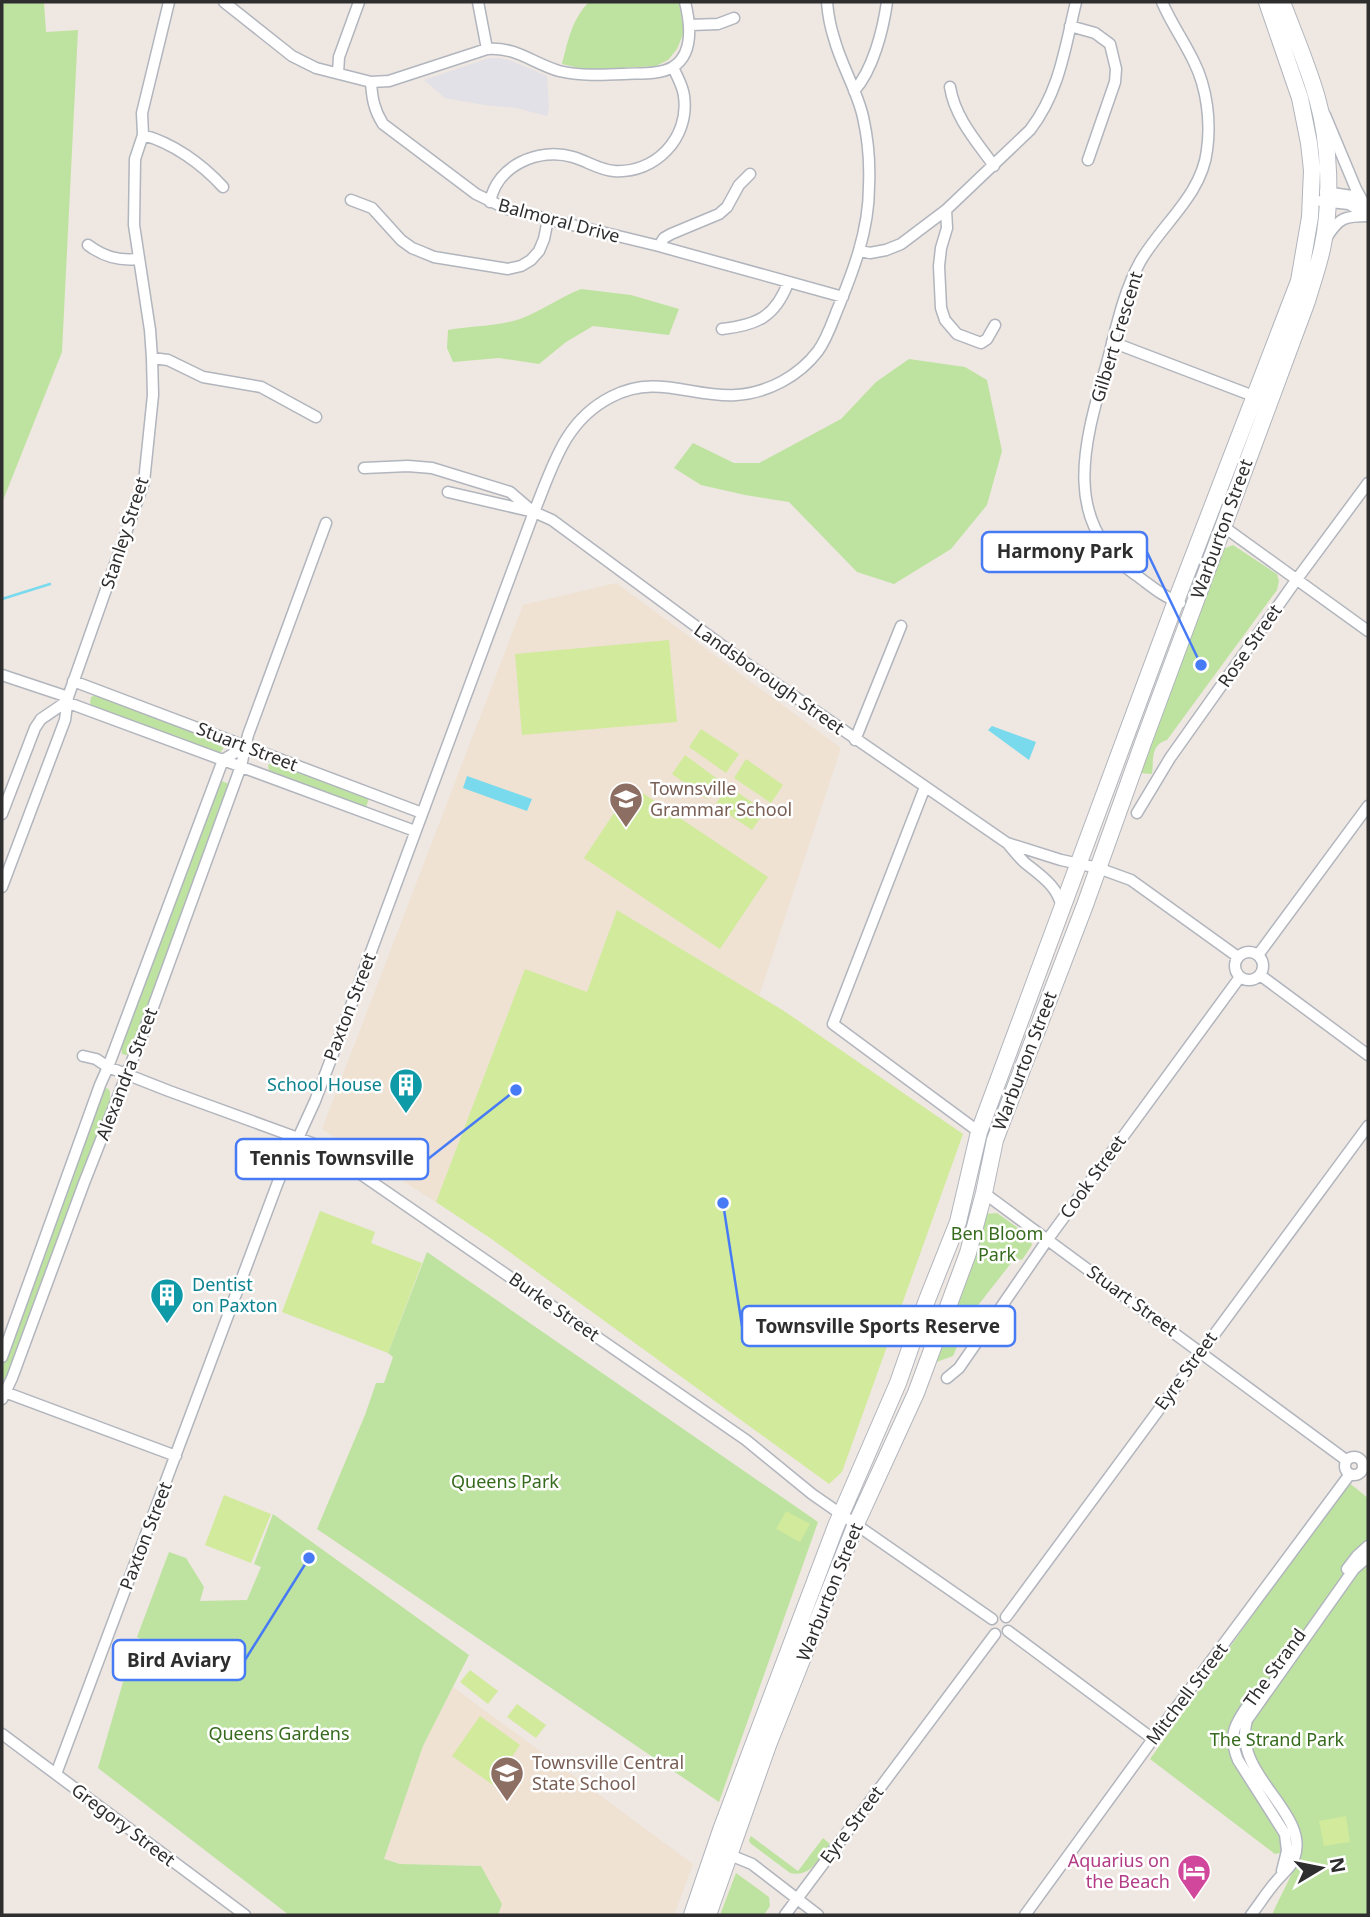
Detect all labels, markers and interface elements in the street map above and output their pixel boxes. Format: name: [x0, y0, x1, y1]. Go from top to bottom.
street label: Balmoral Drive: [496, 192, 623, 248]
street label: Gilbert Crescent: [1085, 268, 1148, 405]
street label: Warburton Street: [1185, 455, 1258, 602]
street label: Stanley Street: [95, 473, 154, 592]
callout: Harmony Park: [982, 532, 1147, 572]
text: Harmony Park: [997, 538, 1133, 564]
street label: Rose Street: [1212, 599, 1287, 692]
street label: Landsborough Street: [690, 617, 850, 739]
street label: Stuart Street: [193, 716, 302, 777]
place label: Townsville Grammar School: [650, 776, 792, 821]
school or university icon: Townsville Grammar School: [607, 780, 645, 829]
street label: Paxton Street: [317, 949, 381, 1064]
street label: Warburton Street: [987, 987, 1062, 1134]
street label: Alexandra Street: [90, 1004, 163, 1143]
building icon: School House: [387, 1066, 425, 1115]
place label: School House: [267, 1072, 382, 1096]
street label: Cook Street: [1054, 1129, 1131, 1223]
callout: Tennis Townsville: [236, 1139, 428, 1179]
text: Tennis Townsville: [250, 1145, 414, 1171]
park label: Ben Bloom Park: [951, 1221, 1043, 1266]
street label: Stuart Street: [1082, 1259, 1183, 1341]
street label: Burke Street: [505, 1266, 605, 1346]
place label: Dentist on Paxton: [192, 1272, 278, 1317]
building icon: Dentist on Paxton: [148, 1276, 186, 1325]
callout: Townsville Sports Reserve: [742, 1306, 1015, 1346]
text: Townsville Sports Reserve: [756, 1313, 1000, 1339]
street label: Eyre Street: [1149, 1326, 1222, 1414]
park label: Queens Park: [451, 1469, 559, 1493]
street label: Paxton Street: [113, 1478, 177, 1593]
street label: Warburton Street: [790, 1519, 868, 1664]
street label: The Strand: [1238, 1623, 1311, 1712]
street label: Mitchell Street: [1140, 1637, 1233, 1749]
callout: Bird Aviary: [113, 1640, 245, 1680]
text: Bird Aviary: [127, 1647, 231, 1673]
park label: Queens Gardens: [208, 1721, 350, 1745]
park label: The Strand Park: [1210, 1727, 1345, 1751]
place label: Townsville Central State School: [532, 1750, 684, 1795]
school or university icon: Townsville Central State School: [488, 1754, 526, 1803]
street label: Gregory Street: [67, 1777, 181, 1871]
street label: Eyre Street: [814, 1780, 889, 1868]
north arrow: [1286, 1833, 1356, 1903]
place label: Aquarius on the Beach: [1068, 1848, 1170, 1893]
hotel icon: Aquarius on the Beach: [1175, 1852, 1213, 1901]
text: N: [1324, 1855, 1352, 1875]

